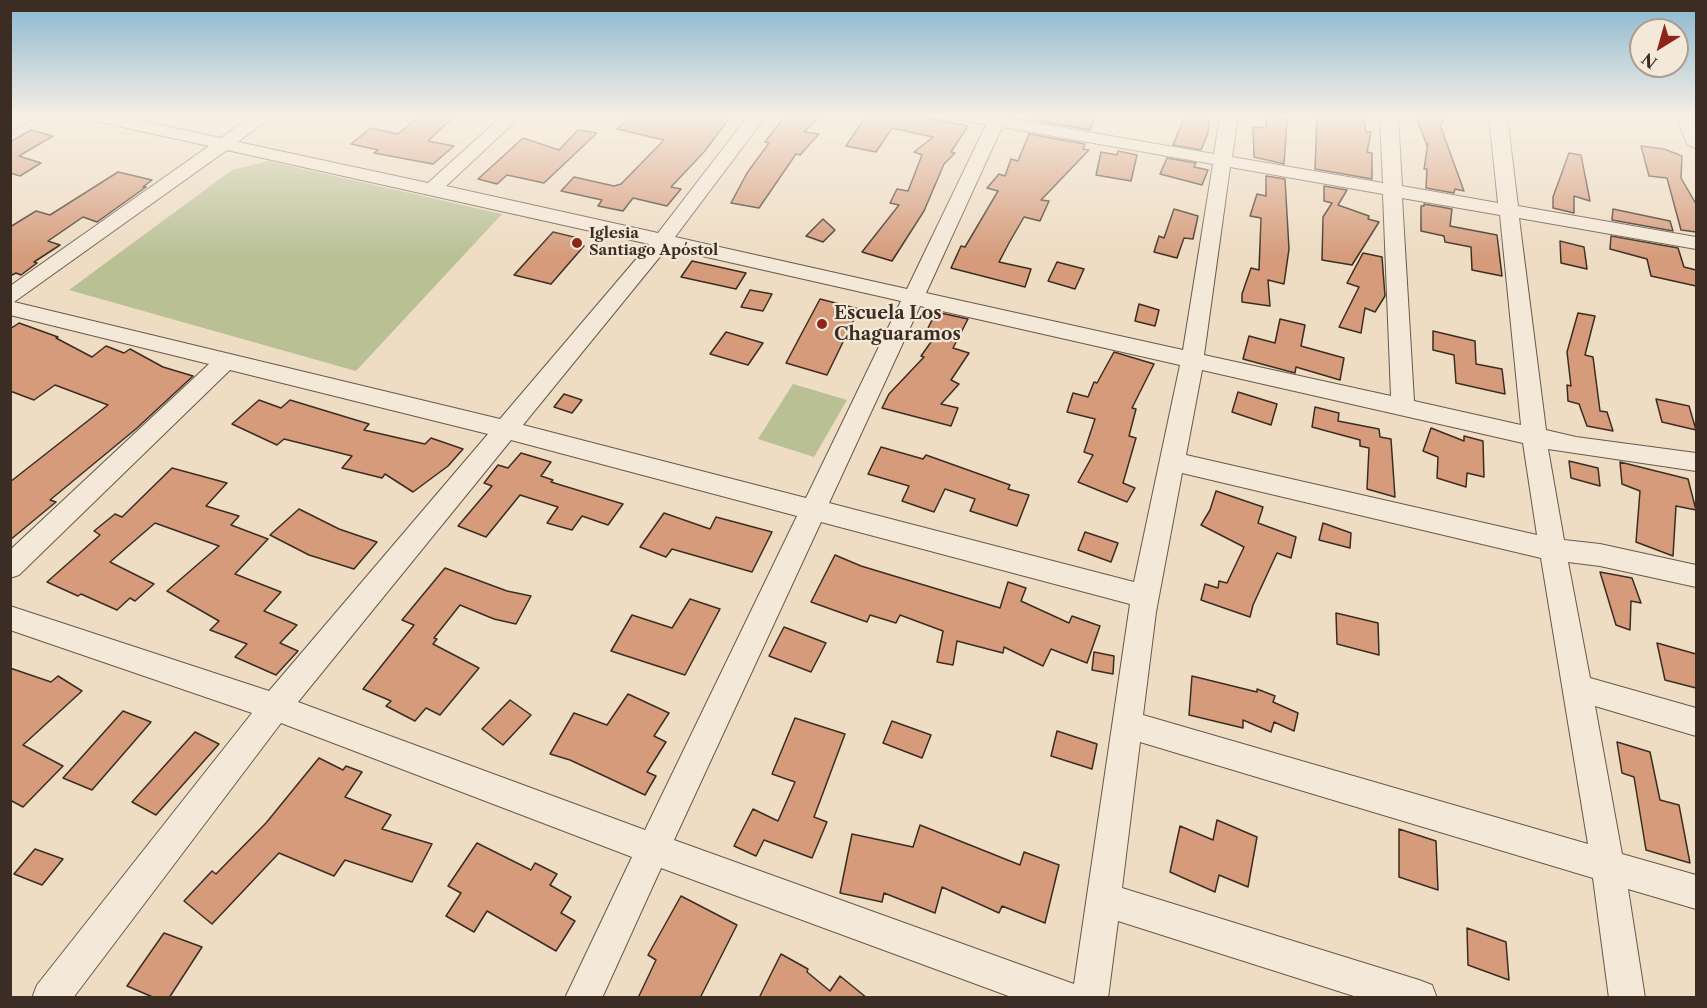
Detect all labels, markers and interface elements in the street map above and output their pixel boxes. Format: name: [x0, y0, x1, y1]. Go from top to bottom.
north arrow: [1629, 18, 1689, 78]
text: N: [1638, 49, 1661, 73]
place label: Iglesia Santiago Apóstol: [589, 225, 718, 260]
marker: Iglesia Santiago Apóstol: [570, 236, 584, 250]
place label: Escuela Los Chaguaramos: [834, 303, 961, 346]
marker: Escuela Los Chaguaramos: [815, 317, 829, 331]

